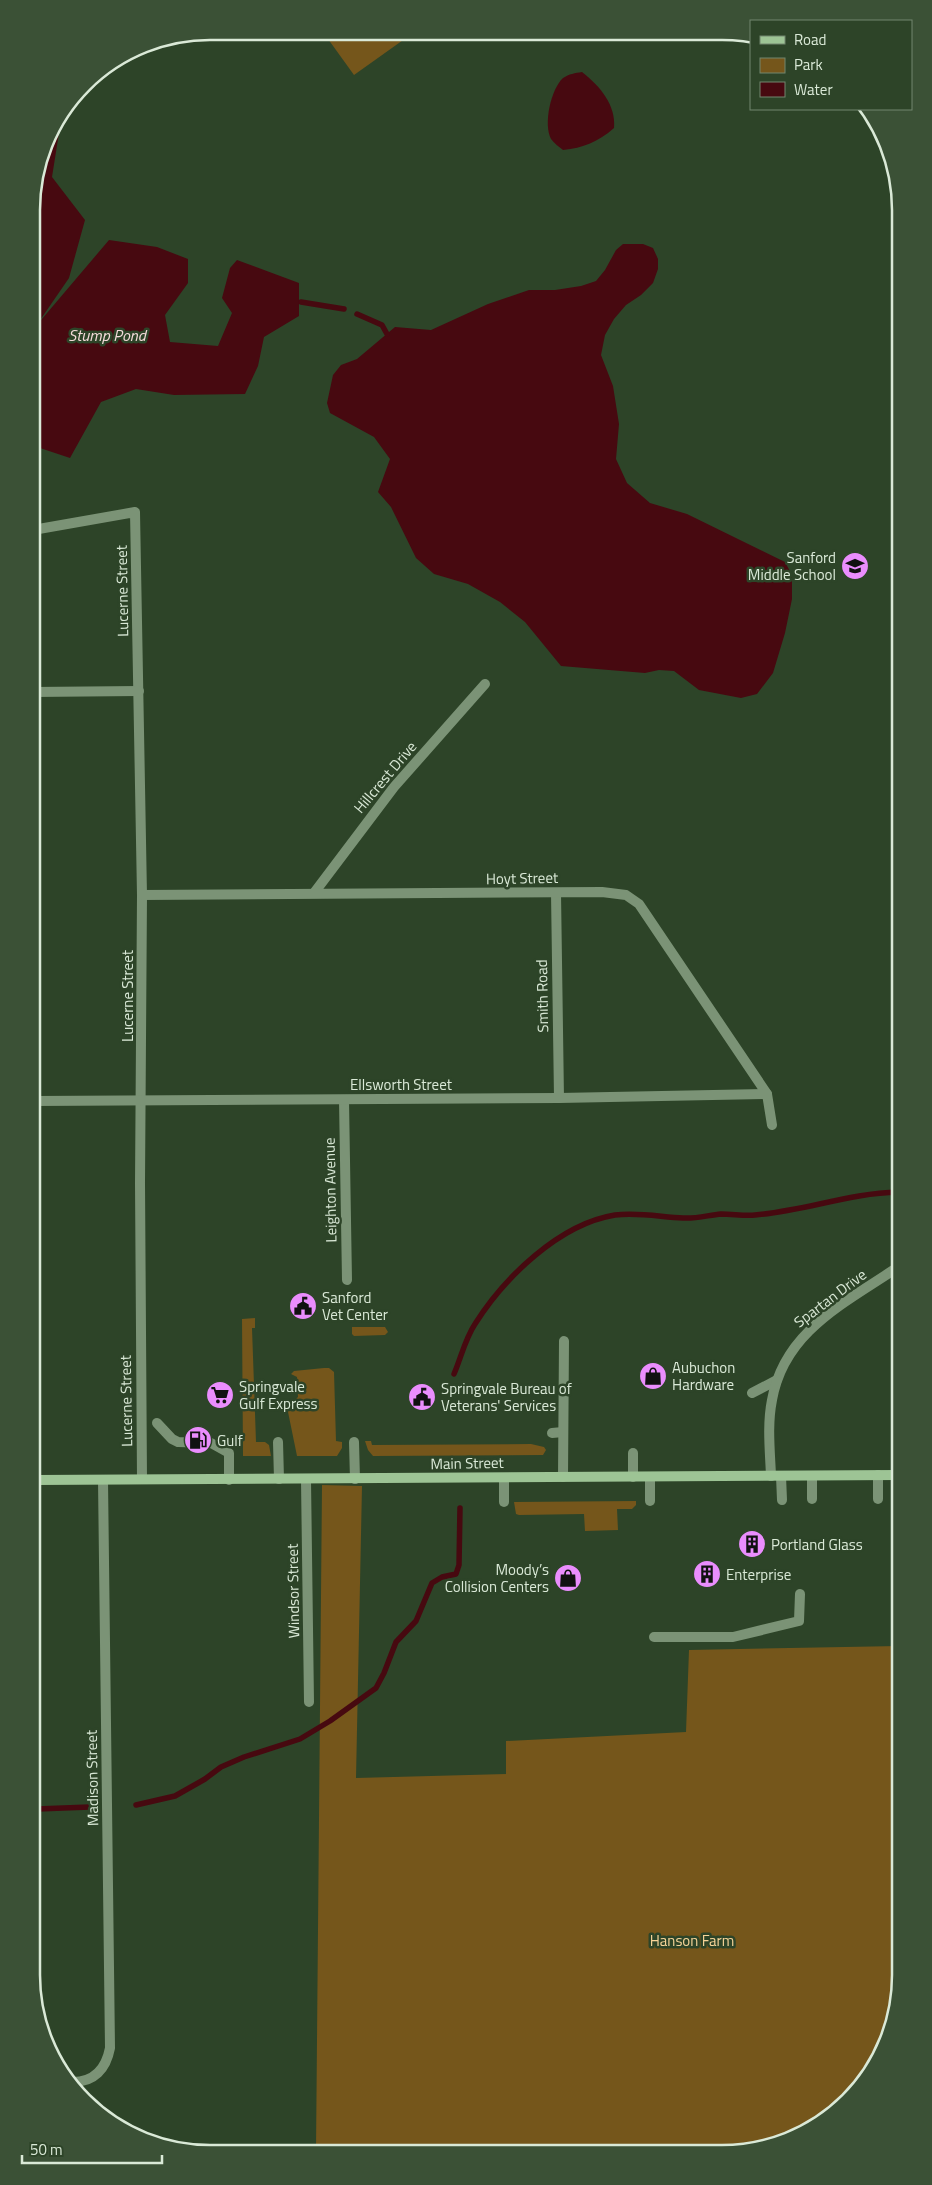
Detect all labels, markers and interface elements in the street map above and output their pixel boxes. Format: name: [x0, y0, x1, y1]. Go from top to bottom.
legend: [750, 20, 912, 110]
text: Road: [794, 28, 826, 51]
text: Park: [794, 53, 823, 76]
text: Water: [794, 78, 833, 101]
water label: Stump Pond: [68, 323, 148, 347]
street label: Lucerne Street: [110, 544, 134, 637]
place label: Sanford Middle School: [748, 546, 836, 586]
school or university icon: Sanford Middle School: [840, 551, 870, 581]
street label: Hillcrest Drive: [348, 736, 422, 818]
street label: Hoyt Street: [486, 866, 559, 890]
street label: Lucerne Street: [116, 949, 139, 1042]
street label: Smith Road: [530, 959, 554, 1033]
street label: Ellsworth Street: [350, 1073, 453, 1096]
street label: Leighton Avenue: [318, 1137, 342, 1243]
street label: Spartan Drive: [789, 1263, 871, 1333]
place label: Sanford Vet Center: [322, 1286, 388, 1326]
public building icon: Sanford Vet Center: [288, 1291, 318, 1321]
street label: Lucerne Street: [114, 1354, 138, 1447]
place label: Aubuchon Hardware: [672, 1356, 735, 1396]
shop icon: Aubuchon Hardware: [638, 1361, 668, 1391]
place label: Springvale Gulf Express: [239, 1375, 318, 1415]
place label: Springvale Bureau of Veterans' Services: [441, 1377, 572, 1417]
supermarket icon: Springvale Gulf Express: [205, 1380, 235, 1410]
public building icon: Springvale Bureau of Veterans' Services: [407, 1382, 437, 1412]
fuel station icon: Gulf: [183, 1425, 213, 1455]
place label: Gulf: [217, 1429, 243, 1452]
street label: Main Street: [430, 1451, 505, 1475]
building icon: Portland Glass: [737, 1529, 767, 1559]
place label: Portland Glass: [771, 1533, 863, 1556]
street label: Windsor Street: [281, 1543, 305, 1639]
place label: Moody’s Collision Centers: [445, 1558, 549, 1598]
building icon: Enterprise: [692, 1559, 722, 1589]
shop icon: Moody’s Collision Centers: [553, 1563, 583, 1593]
place label: Enterprise: [726, 1563, 791, 1586]
street label: Madison Street: [80, 1729, 104, 1826]
park label: Hanson Farm: [650, 1929, 734, 1952]
scale bar: [22, 2132, 162, 2164]
text: 50 m: [30, 2138, 63, 2161]

